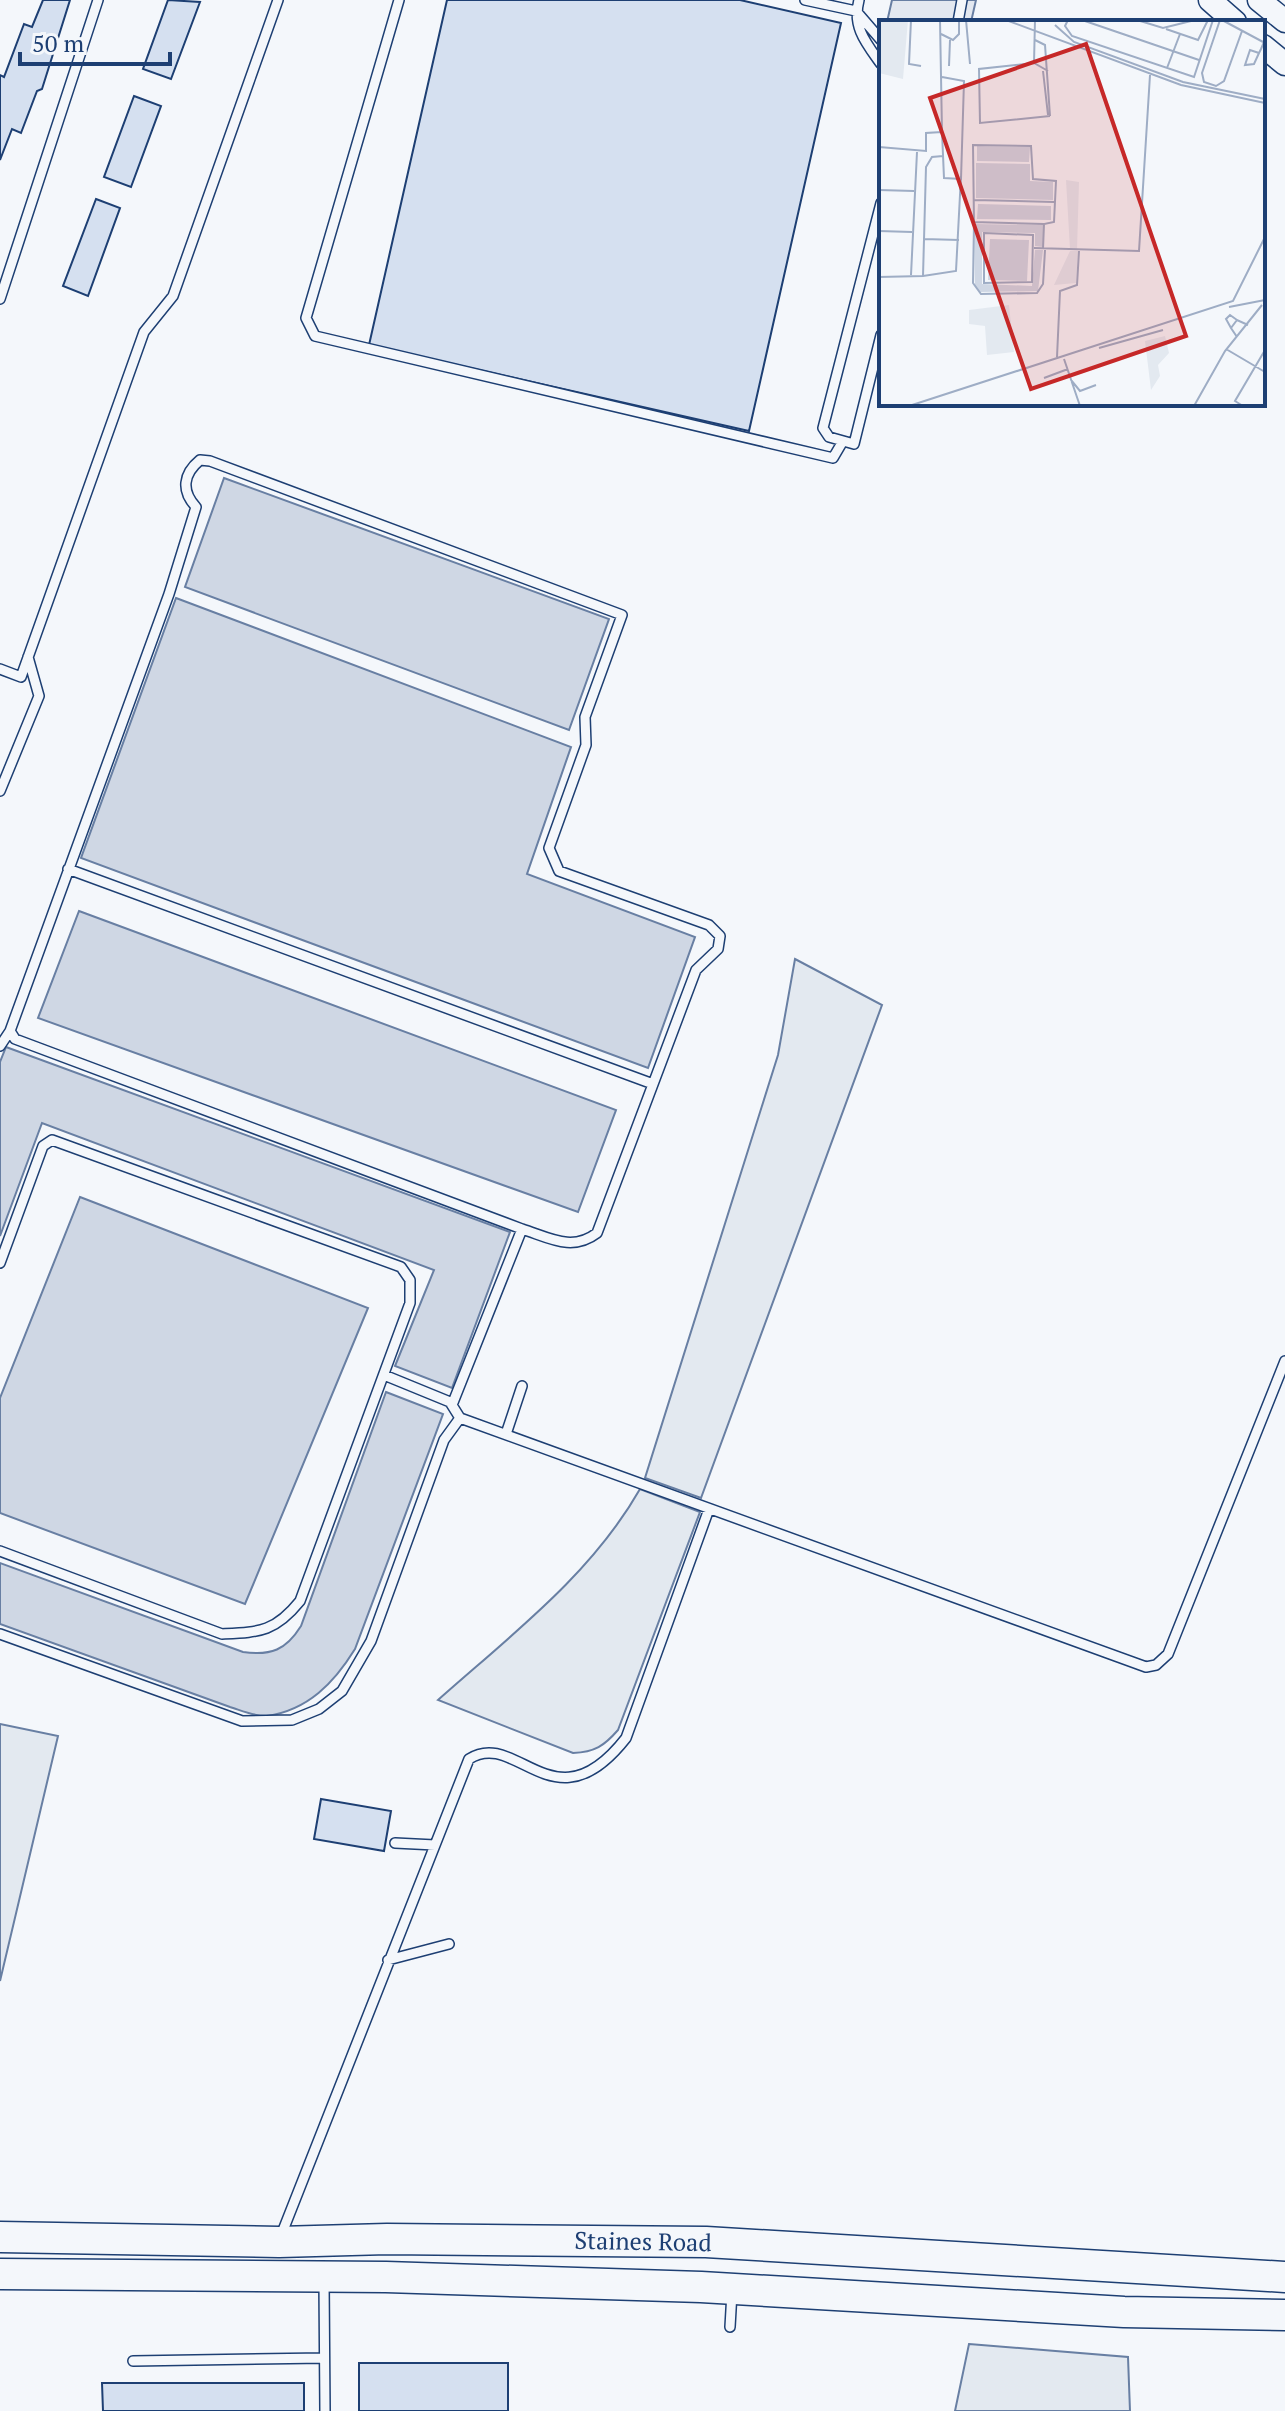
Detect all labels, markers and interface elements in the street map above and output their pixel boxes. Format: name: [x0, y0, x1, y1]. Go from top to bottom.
scale bar: [20, 16, 170, 66]
inset map: [879, 20, 1265, 406]
text: 50 m: [32, 27, 84, 59]
street label: Staines Road: [574, 2224, 712, 2258]

